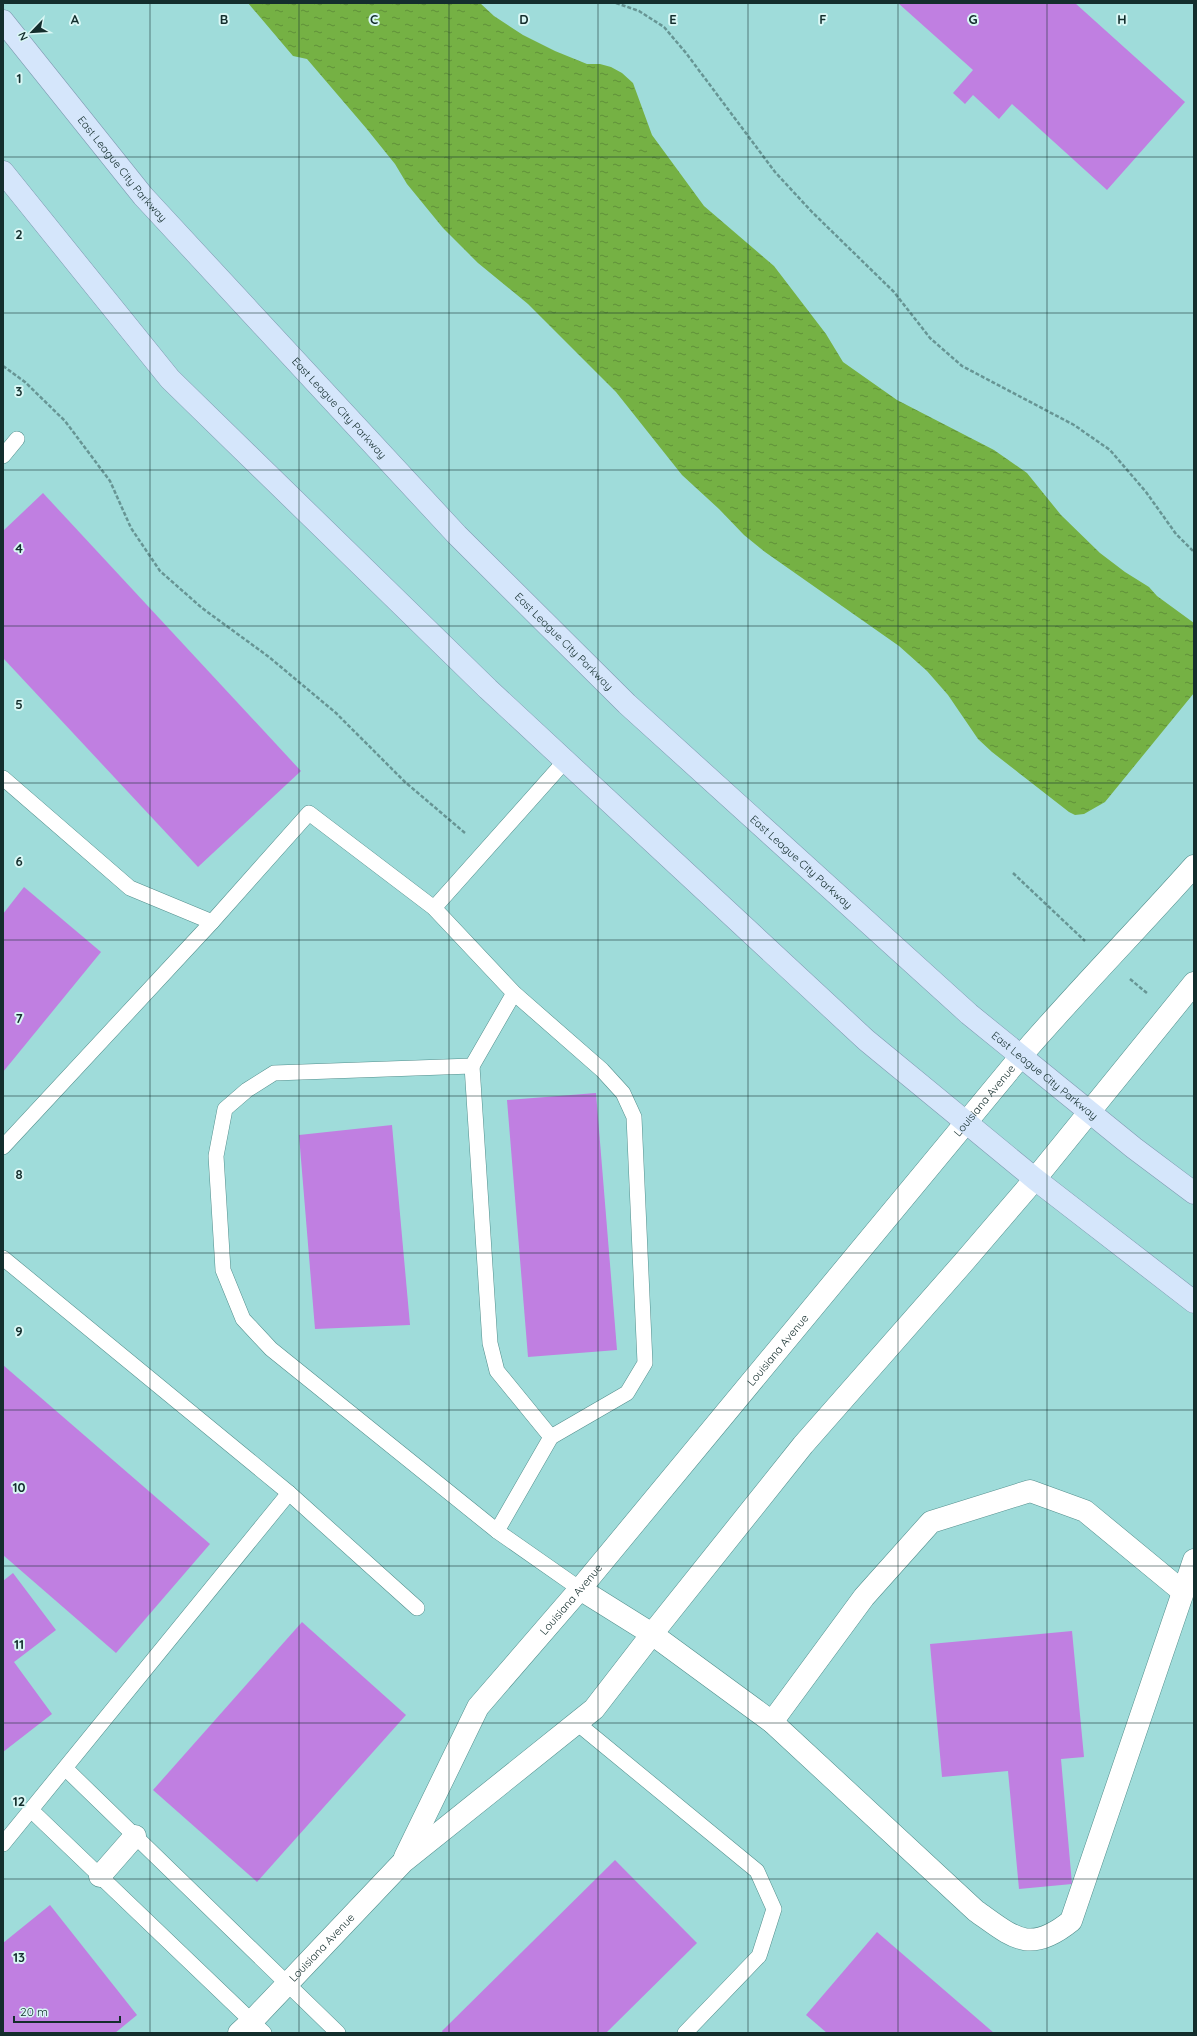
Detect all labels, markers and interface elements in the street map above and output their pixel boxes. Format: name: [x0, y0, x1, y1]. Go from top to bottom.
text: A: [71, 11, 80, 27]
text: B: [220, 11, 228, 27]
text: C: [370, 11, 378, 27]
text: D: [519, 11, 529, 27]
text: E: [669, 11, 677, 27]
text: F: [819, 11, 827, 27]
text: G: [968, 11, 978, 27]
text: H: [1117, 11, 1127, 27]
north arrow: [12, 12, 52, 52]
text: N: [15, 30, 31, 43]
text: 1: [16, 70, 22, 86]
street label: East League City Parkway: [75, 113, 170, 225]
text: 2: [15, 226, 23, 242]
street label: East League City Parkway: [289, 354, 390, 462]
text: 3: [16, 383, 23, 399]
text: 4: [15, 540, 23, 556]
street label: East League City Parkway: [512, 589, 616, 693]
text: 5: [15, 696, 23, 712]
street label: East League City Parkway: [747, 812, 855, 912]
text: 6: [15, 853, 23, 869]
text: 7: [15, 1010, 23, 1026]
street label: East League City Parkway: [989, 1028, 1101, 1123]
street label: Louisiana Avenue: [951, 1062, 1018, 1139]
text: 8: [15, 1166, 23, 1182]
street label: Louisiana Avenue: [744, 1311, 812, 1389]
text: 9: [15, 1323, 23, 1339]
text: 10: [12, 1479, 26, 1495]
street label: Louisiana Avenue: [537, 1561, 605, 1638]
text: 11: [14, 1636, 24, 1652]
text: 12: [13, 1793, 25, 1809]
street label: Louisiana Avenue: [286, 1910, 357, 1985]
text: 13: [13, 1949, 25, 1965]
scale bar: [14, 1998, 120, 2024]
text: 20 m: [20, 2004, 48, 2019]

